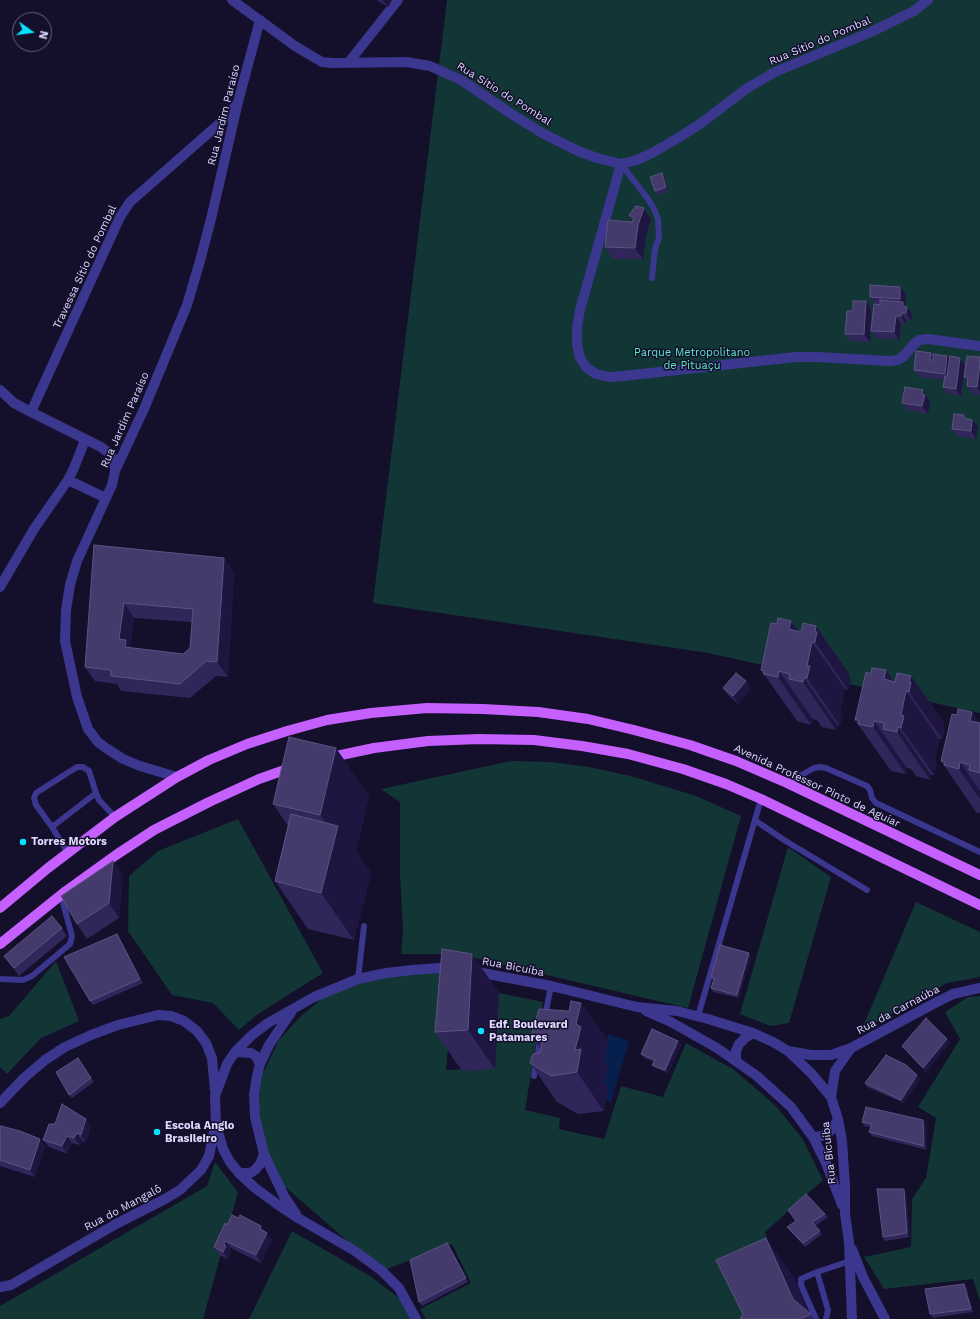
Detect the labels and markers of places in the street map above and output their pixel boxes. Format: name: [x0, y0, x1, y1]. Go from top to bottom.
place label: Torres Motors: [31, 835, 107, 849]
marker: Torres Motors: [18, 837, 28, 847]
place label: Edf. Boulevard Patamares: [489, 1018, 568, 1044]
marker: Edf. Boulevard Patamares: [476, 1026, 486, 1036]
place label: Escola Anglo Brasileiro: [165, 1119, 234, 1145]
marker: Escola Anglo Brasileiro: [152, 1127, 162, 1137]

